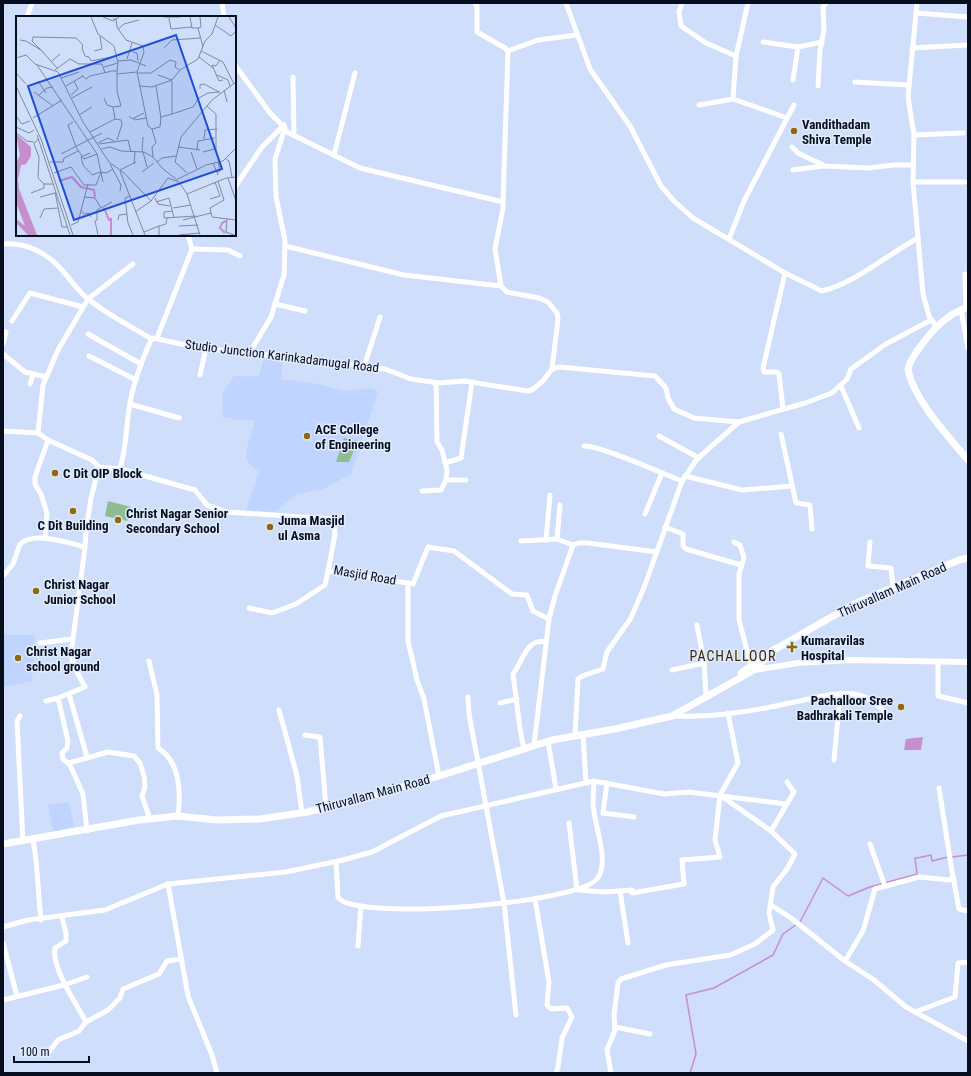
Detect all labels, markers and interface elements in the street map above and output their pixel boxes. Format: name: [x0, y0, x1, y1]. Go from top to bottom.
inset map: [16, 16, 236, 236]
place label: Vandithadam Shiva Temple: [802, 117, 871, 147]
marker: Vandithadam Shiva Temple: [789, 126, 799, 136]
street label: Studio Junction Karinkadamugal Road: [184, 337, 380, 375]
place label: ACE College of Engineering: [315, 422, 391, 452]
marker: ACE College of Engineering: [302, 431, 312, 441]
place label: C Dit OIP Block: [63, 466, 143, 481]
marker: C Dit OIP Block: [50, 468, 60, 478]
marker: C Dit Building: [68, 506, 78, 516]
place label: Christ Nagar Senior Secondary School: [126, 506, 229, 536]
place label: Juma Masjid ul Asma: [278, 513, 344, 543]
marker: Christ Nagar Senior Secondary School: [113, 515, 123, 525]
place label: C Dit Building: [38, 518, 108, 533]
marker: Juma Masjid ul Asma: [265, 522, 275, 532]
street label: Thiruvallam Main Road: [835, 559, 949, 621]
street label: Masjid Road: [332, 562, 398, 588]
place label: Christ Nagar Junior School: [44, 577, 116, 607]
marker: Christ Nagar Junior School: [31, 586, 41, 596]
place label: Kumaravilas Hospital: [801, 633, 865, 663]
marker: Kumaravilas Hospital: [786, 641, 798, 653]
place label: Christ Nagar school ground: [26, 644, 100, 674]
district label: PACHALLOOR: [690, 648, 776, 664]
marker: Christ Nagar school ground: [13, 653, 23, 663]
place label: Pachalloor Sree Badhrakali Temple: [797, 693, 893, 723]
marker: Pachalloor Sree Badhrakali Temple: [896, 702, 906, 712]
street label: Thiruvallam Main Road: [314, 772, 432, 816]
scale bar: [14, 1038, 89, 1064]
text: 100 m: [20, 1045, 50, 1059]

